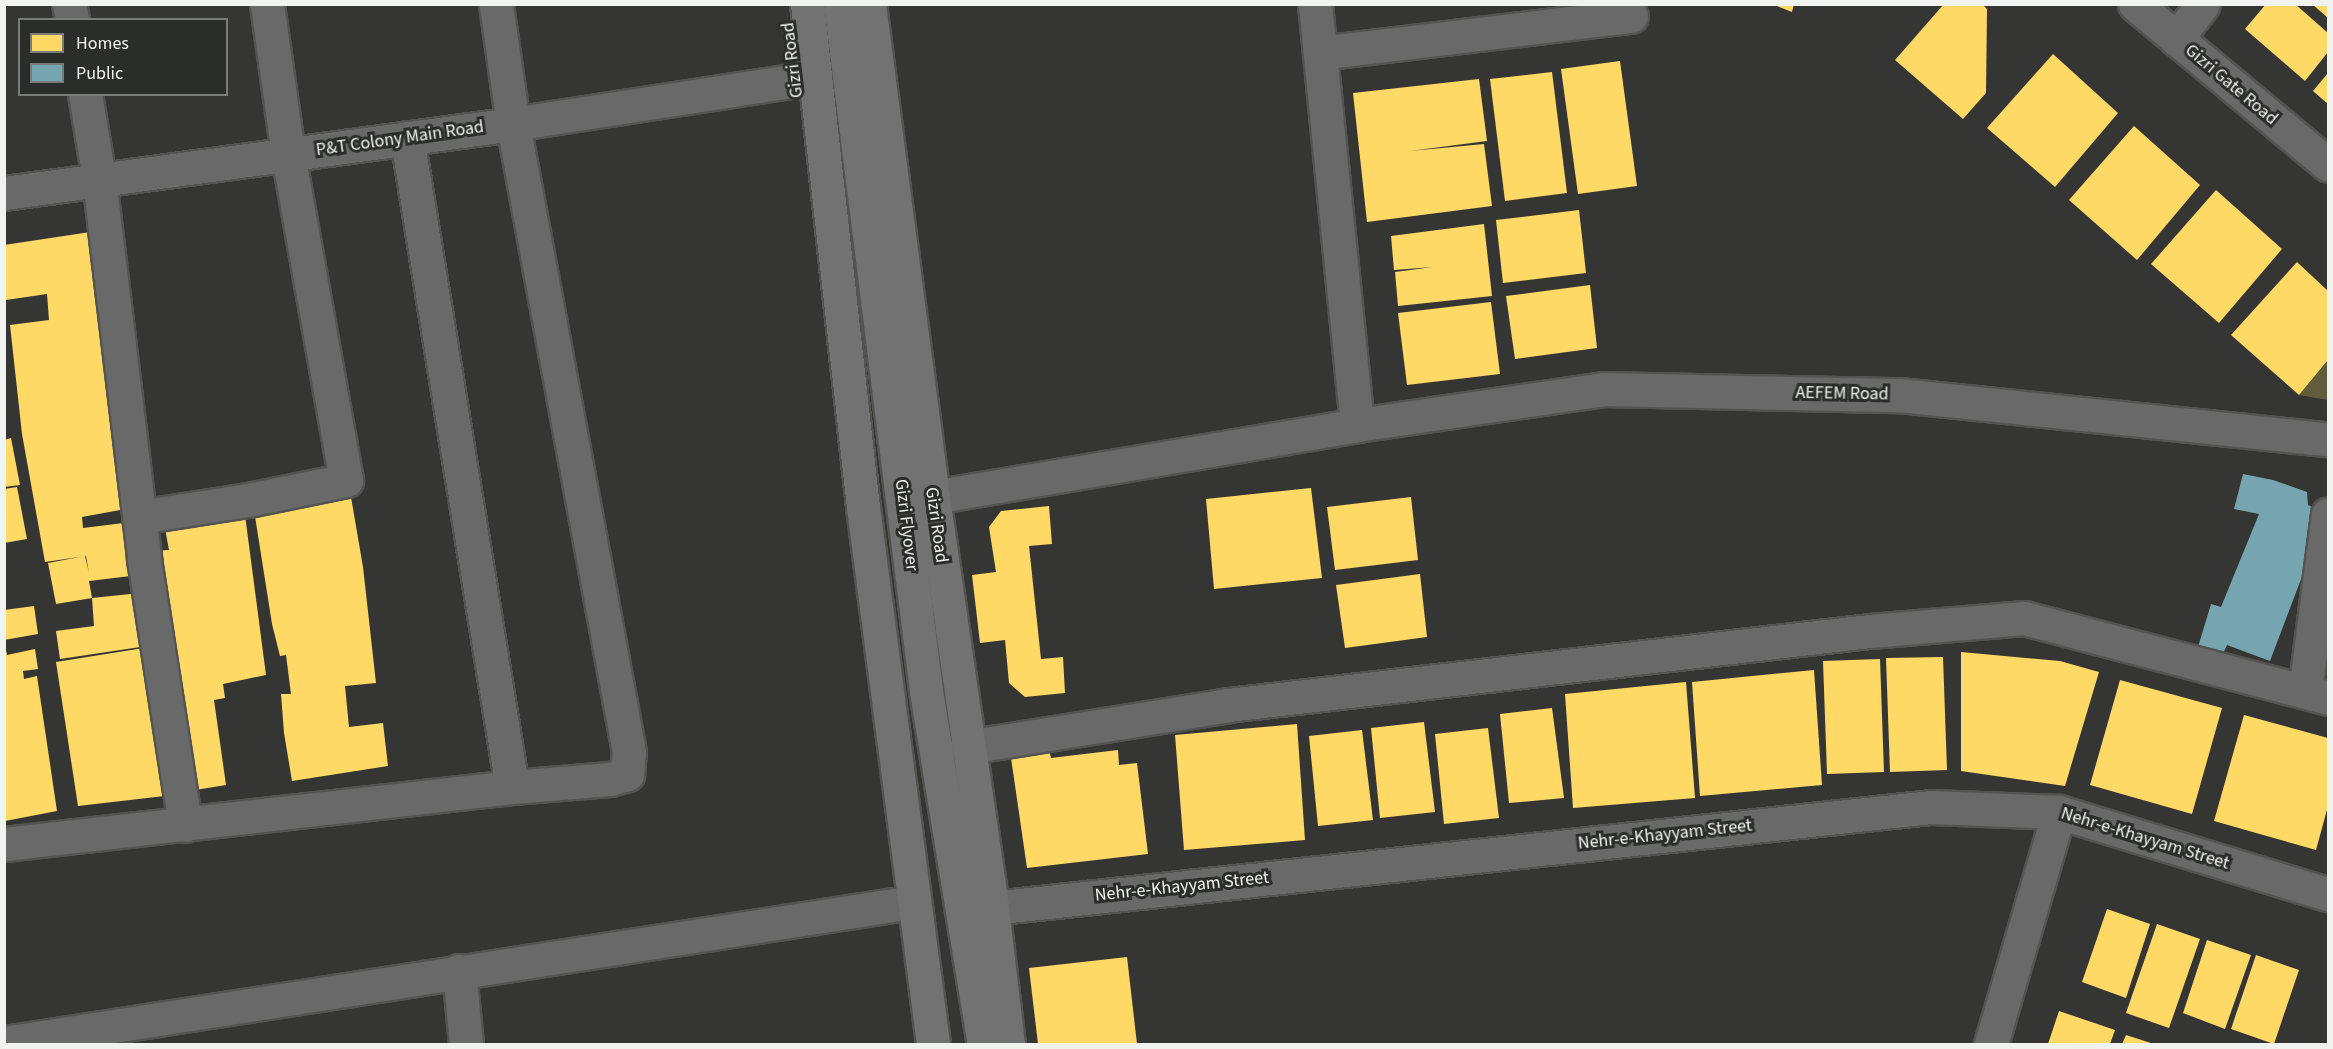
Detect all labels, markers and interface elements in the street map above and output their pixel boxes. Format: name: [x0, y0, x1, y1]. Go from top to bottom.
legend: [18, 18, 228, 96]
street label: Gizri Road: [778, 21, 808, 99]
text: Homes: [76, 31, 129, 56]
street label: Gizri Gate Road: [2180, 40, 2282, 130]
text: Public: [76, 61, 123, 86]
street label: P&T Colony Main Road: [315, 117, 485, 161]
street label: AEFEM Road: [1795, 382, 1889, 406]
street label: Gizri Flyover: [890, 478, 922, 572]
street label: Gizri Road: [920, 486, 952, 564]
street label: Nehr-e-Khayyam Street: [2058, 803, 2232, 875]
street label: Nehr-e-Khayyam Street: [1577, 815, 1753, 855]
street label: Nehr-e-Khayyam Street: [1094, 867, 1270, 907]

